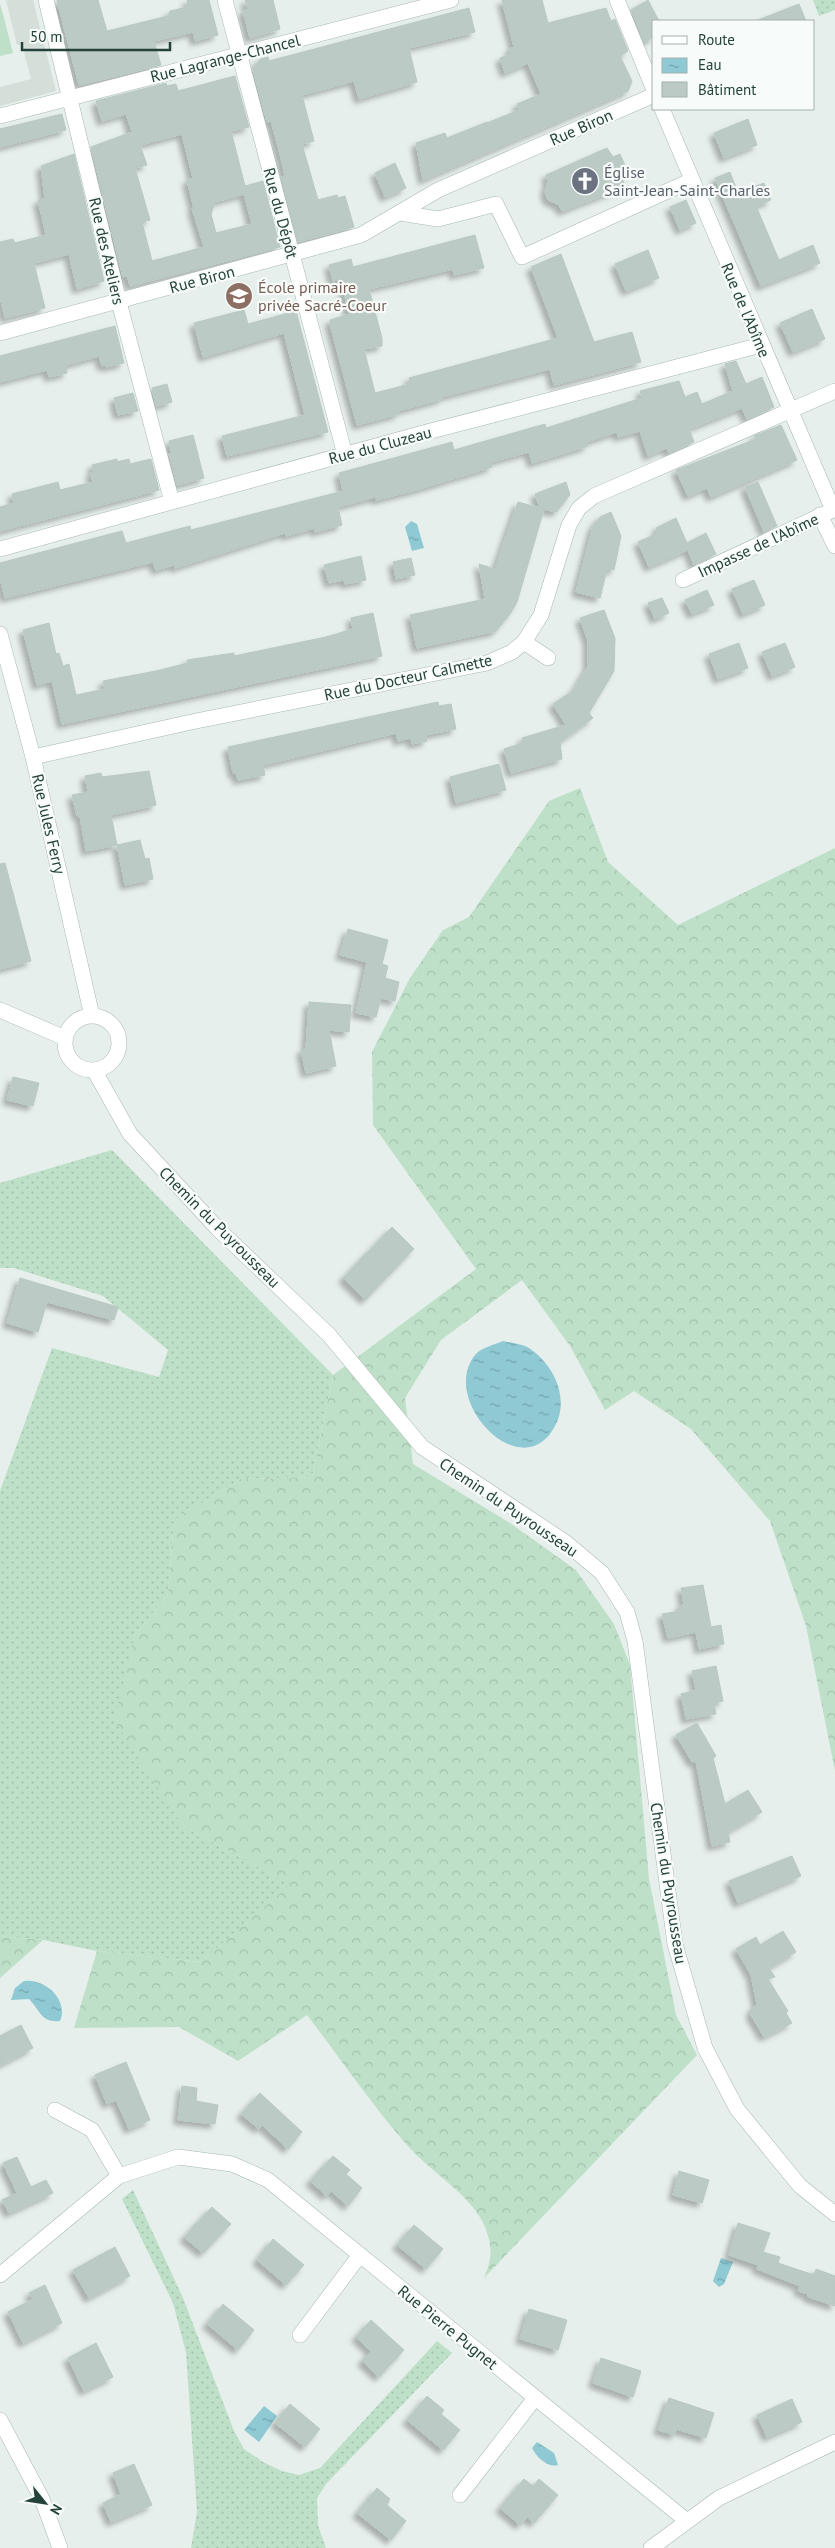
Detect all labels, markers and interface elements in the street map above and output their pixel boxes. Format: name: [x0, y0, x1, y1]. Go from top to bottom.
scale bar: [22, 20, 170, 52]
legend: [652, 20, 815, 110]
text: 50 m: [30, 27, 63, 46]
street label: Rue Lagrange-Chancel: [148, 30, 302, 86]
text: Route: [698, 30, 735, 49]
text: Eau: [698, 55, 722, 74]
text: Bâtiment: [698, 80, 756, 99]
street label: Rue Biron: [546, 104, 616, 150]
place label: Église Saint-Jean-Saint-Charles: [604, 162, 771, 200]
street label: Rue du Dépôt: [259, 165, 303, 261]
church icon: Église Saint-Jean-Saint-Charles: [570, 166, 600, 196]
street label: Rue des Ateliers: [85, 195, 129, 307]
street label: Rue de l'Abîme: [717, 260, 775, 360]
street label: Rue Biron: [167, 261, 237, 297]
place label: École primaire privée Sacré-Coeur: [258, 277, 387, 315]
school or university icon: École primaire privée Sacré-Coeur: [224, 281, 254, 311]
street label: Rue du Cluzeau: [326, 422, 434, 468]
street label: Impasse de l'Abîme: [695, 508, 821, 582]
street label: Rue du Docteur Calmette: [322, 649, 494, 705]
street label: Rue Jules Ferry: [28, 772, 70, 877]
street label: Chemin du Puyrousseau: [155, 1162, 285, 1292]
street label: Chemin du Puyrousseau: [436, 1453, 582, 1561]
street label: Chemin du Puyrousseau: [646, 1801, 692, 1965]
street label: Rue Pierre Pugnet: [394, 2281, 503, 2374]
north arrow: [20, 2478, 70, 2528]
text: N: [46, 2501, 66, 2518]

